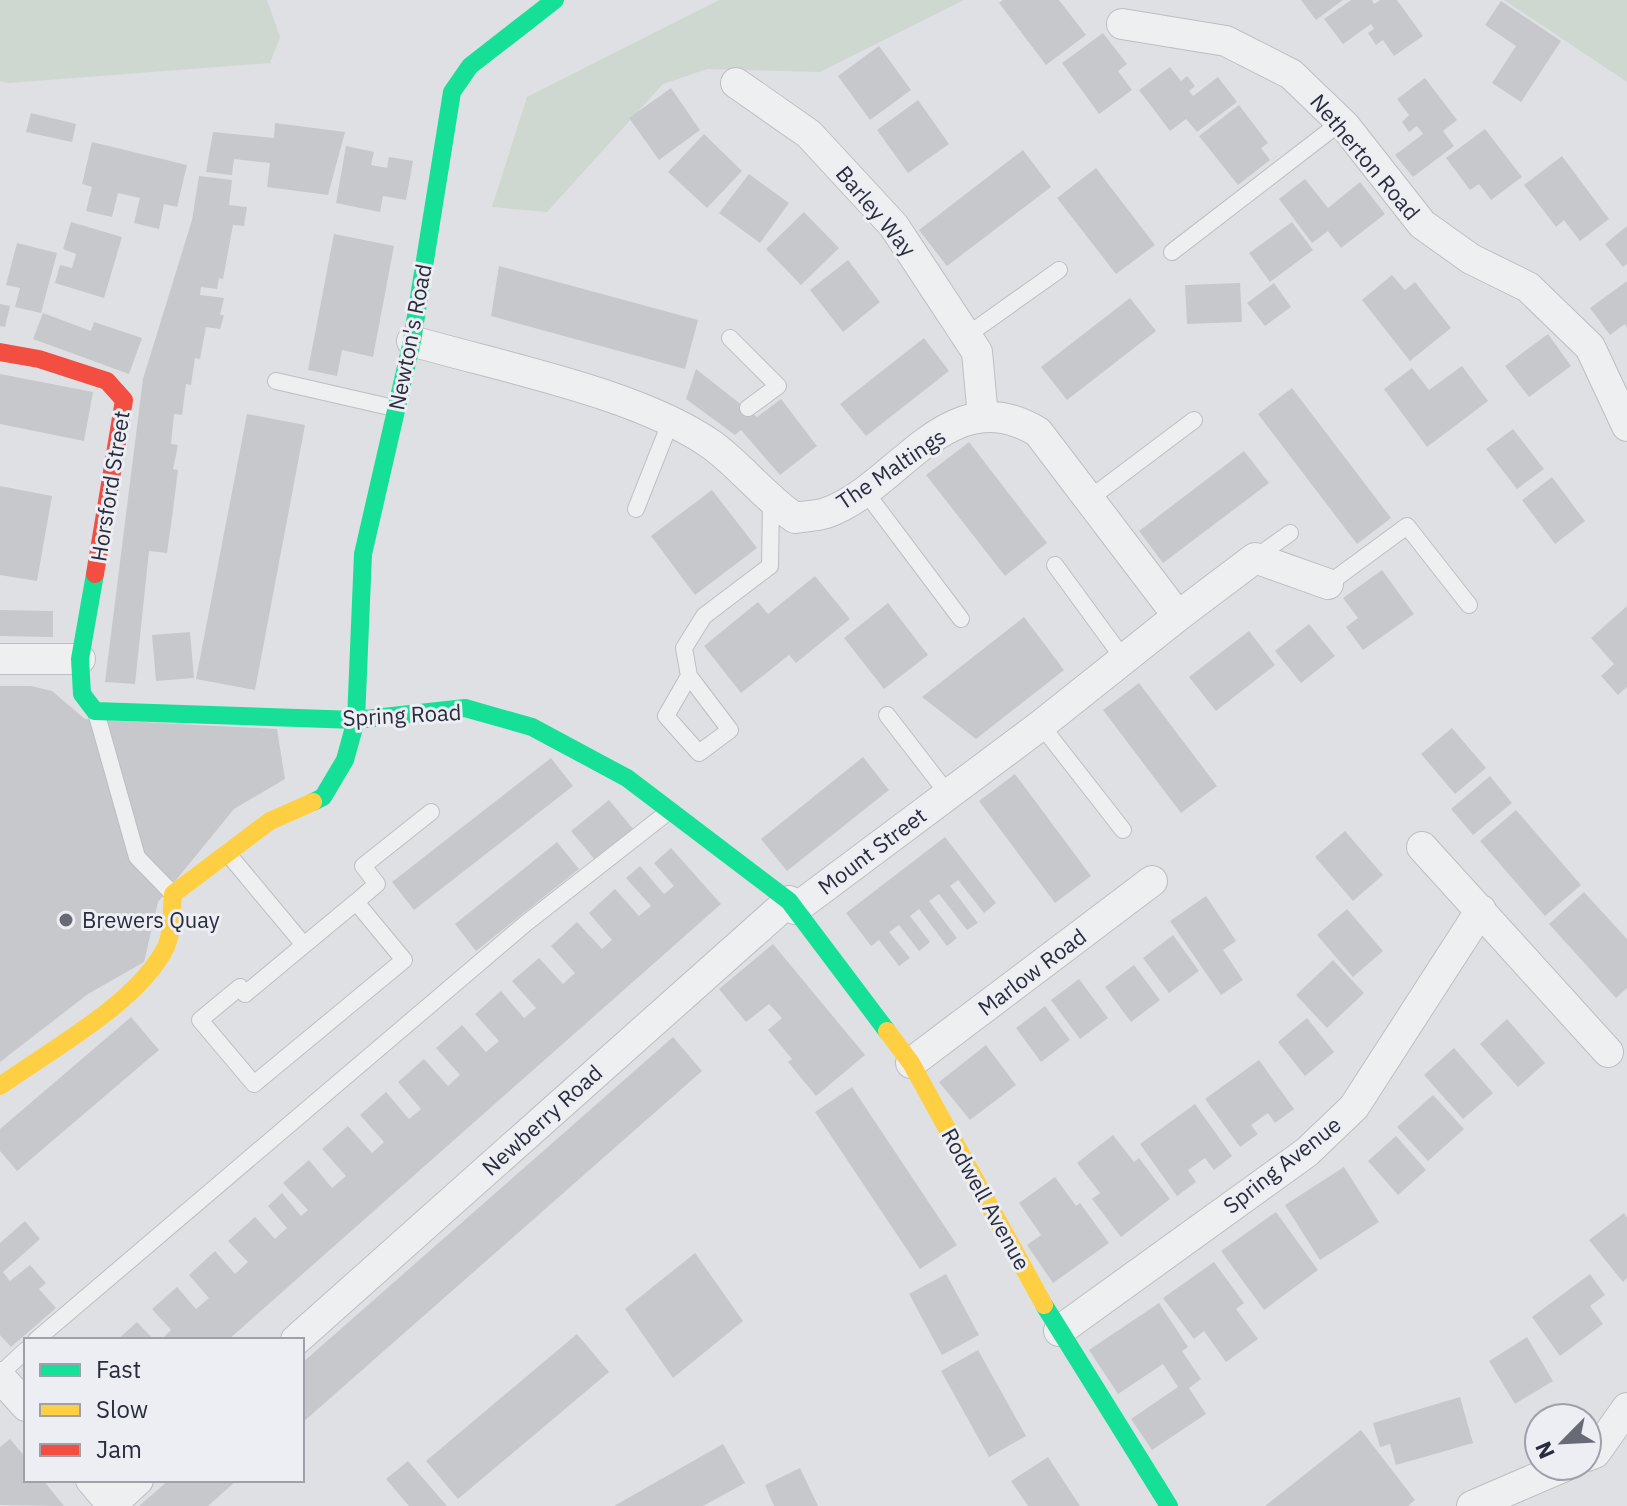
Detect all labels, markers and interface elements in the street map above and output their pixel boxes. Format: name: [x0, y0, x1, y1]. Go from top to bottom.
street label: Netherton Road: [1304, 87, 1427, 226]
street label: Barley Way: [830, 159, 923, 262]
street label: Newton's Road: [381, 261, 438, 412]
street label: Horsford Street: [83, 409, 136, 563]
street label: The Maltings: [830, 421, 951, 516]
street label: Spring Road: [342, 697, 462, 732]
street label: Mount Street: [812, 800, 932, 901]
place label: Brewers Quay: [82, 905, 220, 934]
marker: Brewers Quay: [57, 911, 75, 929]
street label: Marlow Road: [972, 921, 1092, 1022]
street label: Newberry Road: [475, 1058, 608, 1181]
street label: Spring Avenue: [1217, 1110, 1347, 1220]
street label: Rodwell Avenue: [935, 1123, 1037, 1275]
legend: [24, 1338, 304, 1482]
text: Fast: [96, 1353, 141, 1385]
text: Slow: [96, 1393, 148, 1425]
north arrow: [1523, 1402, 1603, 1482]
text: Jam: [96, 1433, 142, 1465]
text: N: [1528, 1437, 1561, 1464]

